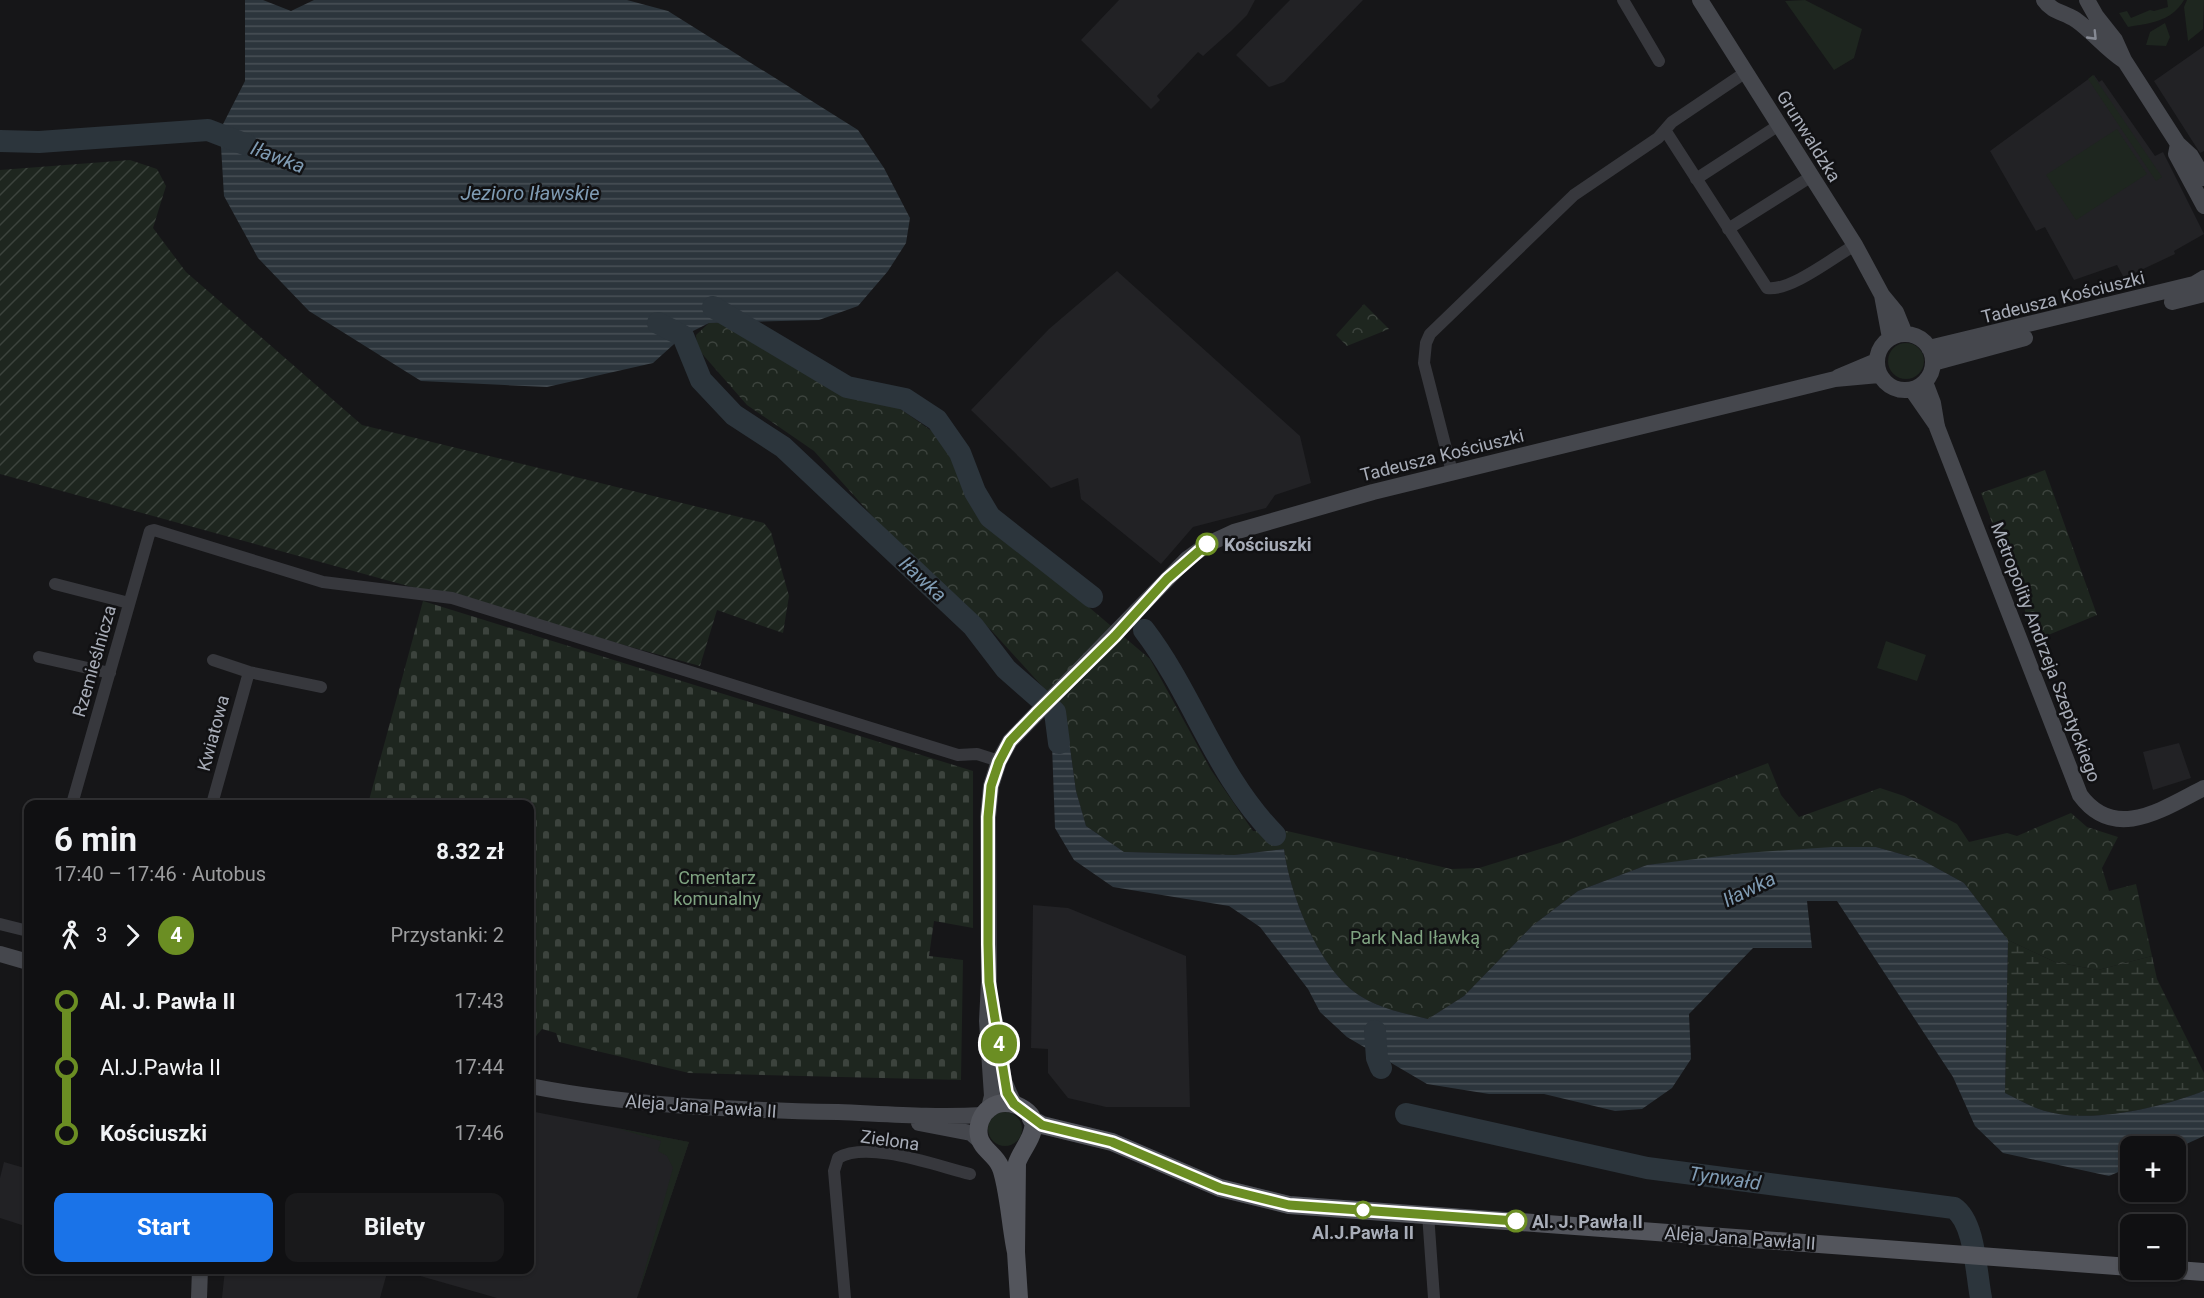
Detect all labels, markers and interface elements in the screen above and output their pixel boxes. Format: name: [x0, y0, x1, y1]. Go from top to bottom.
one-way arrow: [2086, 28, 2097, 39]
street label: Grunwaldzka: [1773, 86, 1845, 186]
water label: Iławka: [248, 136, 308, 178]
water label: Jezioro Iławskie: [460, 181, 600, 205]
street label: Tadeusza Kościuszki: [1979, 267, 2147, 327]
street label: Tadeusza Kościuszki: [1358, 425, 1526, 485]
street label: Metropolity Andrzeja Szeptyckiego: [1987, 519, 2105, 785]
marker: Kościuszki: [1196, 533, 1218, 555]
place label: Kościuszki: [1224, 534, 1312, 555]
water label: Iławka: [894, 551, 952, 607]
street label: Rzemieślnicza: [68, 603, 120, 719]
street label: Kwiatowa: [193, 693, 233, 773]
text: 6 min: [54, 820, 137, 859]
text: 8.32 zł: [436, 839, 504, 864]
text: 17:40 – 17:46 · Autobus: [54, 862, 266, 886]
water label: Iławka: [1719, 866, 1779, 912]
park label: Cmentarz komunalny: [673, 867, 761, 909]
icon: walk: [54, 919, 87, 952]
icon: forward: [116, 919, 149, 952]
text: 3: [96, 923, 107, 947]
text: 4: [170, 923, 182, 947]
text: Przystanki: 2: [390, 923, 504, 947]
park label: Park Nad Iławką: [1350, 927, 1480, 948]
text: Al. J. Pawła II: [100, 989, 235, 1014]
text: 17:43: [454, 989, 504, 1013]
line badge: 4: [980, 1024, 1018, 1064]
text: 4: [993, 1032, 1005, 1056]
text: Al.J.Pawła II: [100, 1055, 221, 1080]
text: 17:44: [454, 1055, 504, 1079]
street label: Aleja Jana Pawła II: [625, 1090, 777, 1122]
text: Kościuszki: [100, 1121, 207, 1146]
text: 17:46: [454, 1121, 504, 1145]
street label: Zielona: [859, 1125, 921, 1155]
map controls: [2120, 1136, 2186, 1280]
button: +: [2120, 1136, 2186, 1202]
water label: Tynwałd: [1688, 1161, 1763, 1195]
button: Start: [54, 1193, 273, 1262]
button: Bilety: [285, 1193, 504, 1262]
marker: Al.J.Pawła II: [1354, 1201, 1372, 1219]
marker: Al. J. Pawła II: [1505, 1210, 1527, 1232]
place label: Al. J. Pawła II: [1532, 1211, 1643, 1232]
button: −: [2120, 1214, 2186, 1280]
place label: Al.J.Pawła II: [1312, 1222, 1414, 1243]
street label: Aleja Jana Pawła II: [1664, 1222, 1816, 1254]

